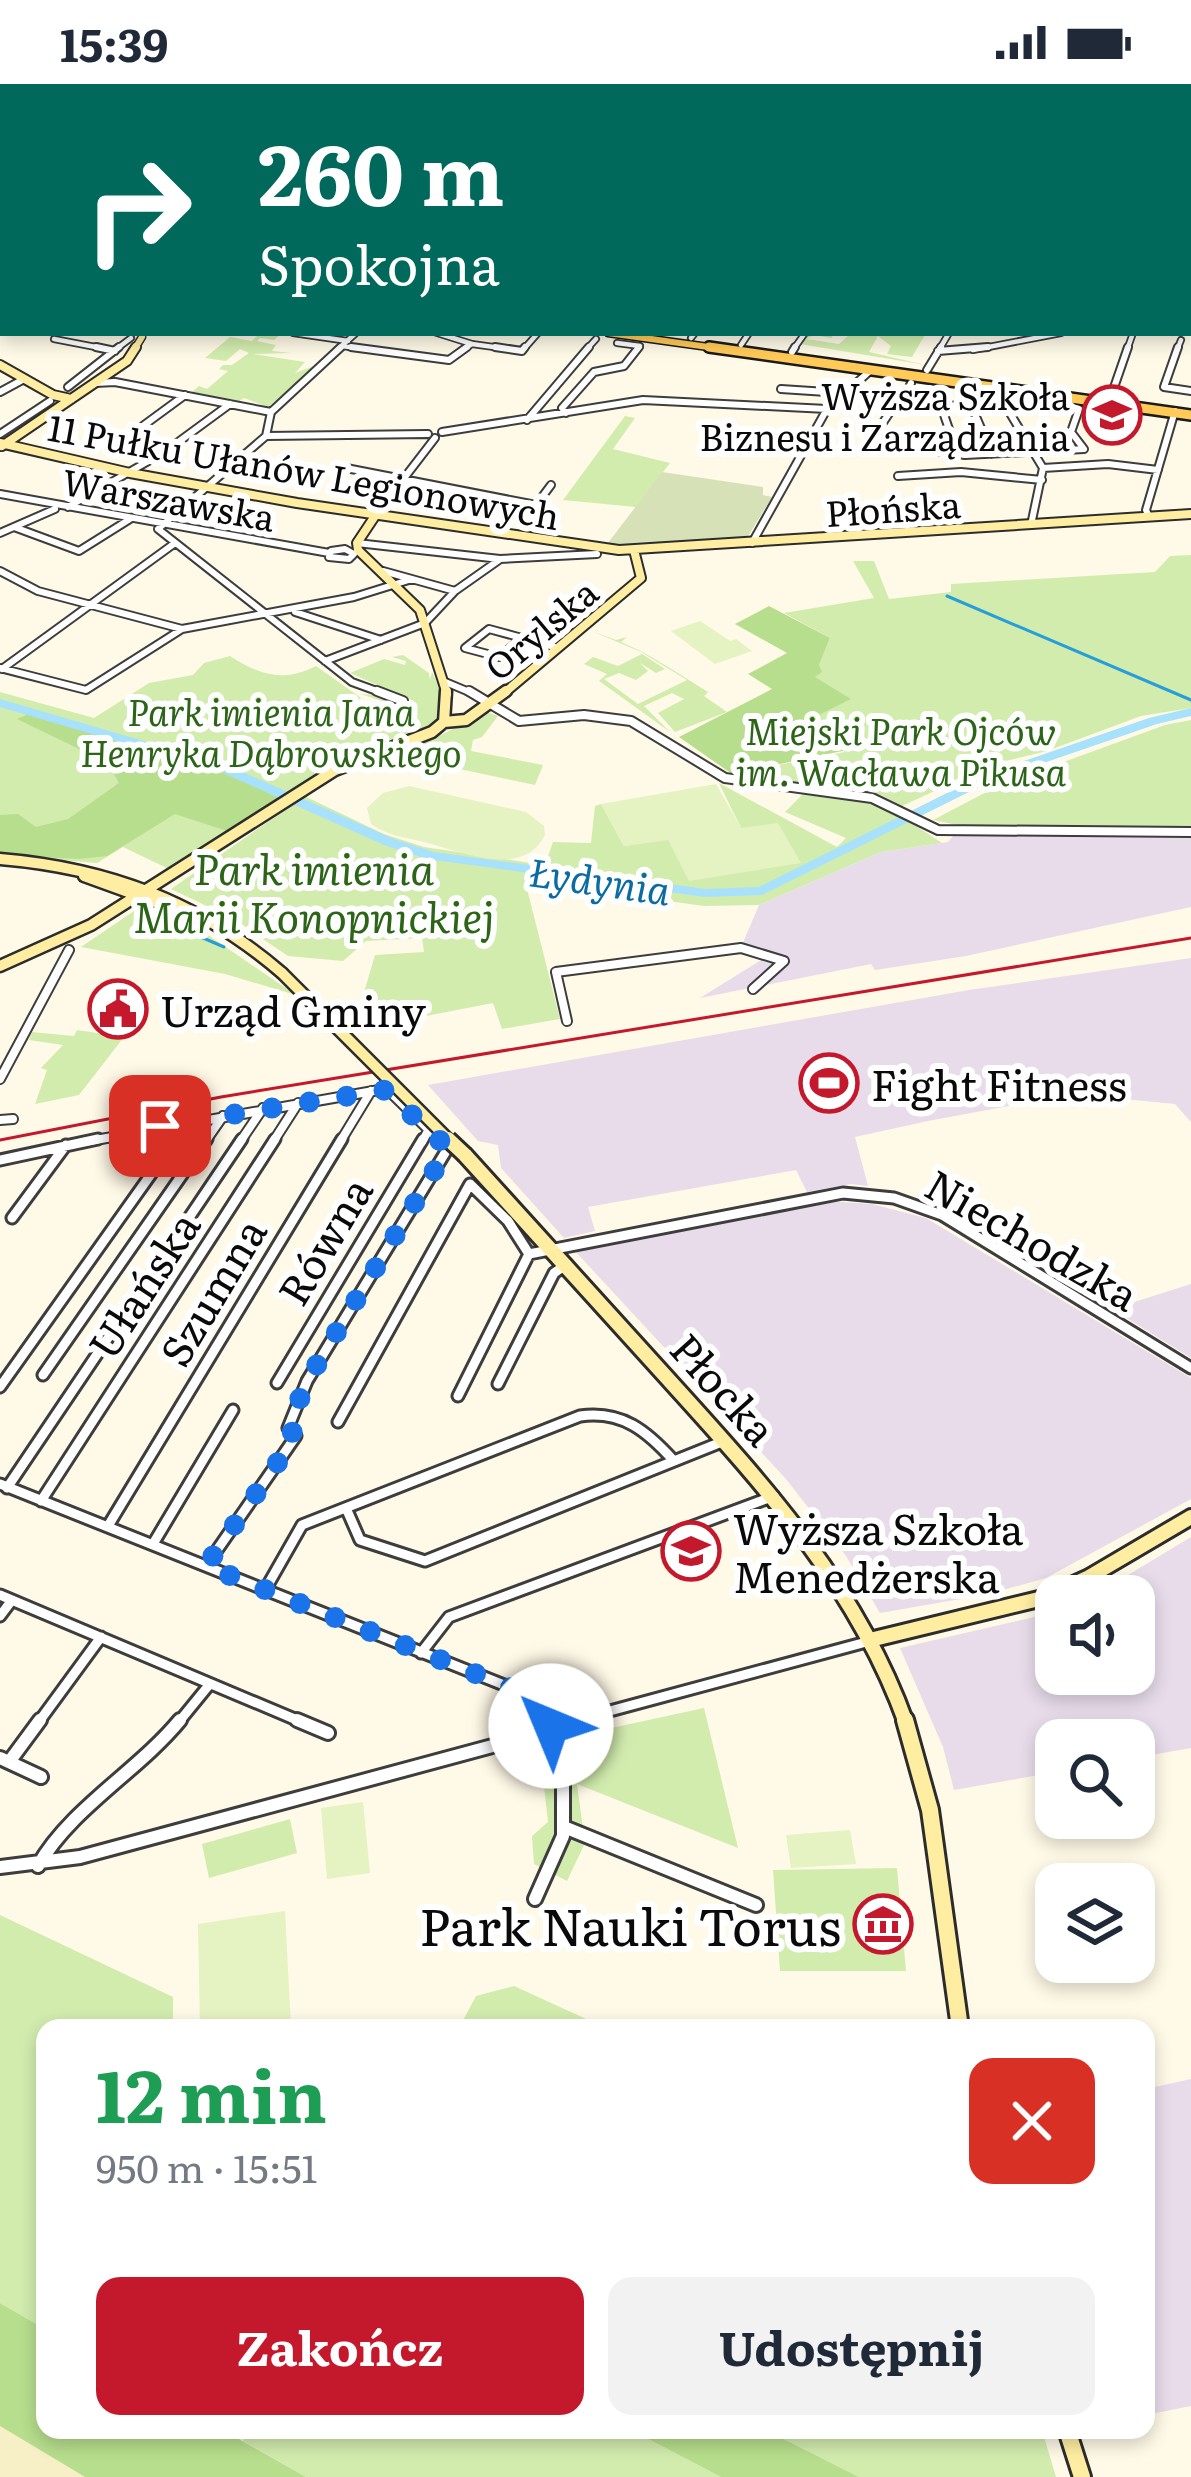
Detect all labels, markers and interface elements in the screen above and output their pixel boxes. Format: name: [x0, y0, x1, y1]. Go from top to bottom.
text: 15:39: [60, 9, 169, 76]
text: 260 m: [258, 107, 504, 232]
icon: right: [60, 132, 216, 288]
text: Spokojna: [258, 221, 500, 302]
place label: Wyższa Szkoła Biznesu i Zarządzania: [699, 368, 1071, 462]
school or university icon: Wyższa Szkoła Biznesu i Zarządzania: [1081, 384, 1143, 446]
street label: 11 Pułku Ułanów Legionowych: [44, 399, 564, 541]
street label: Warszawska: [59, 453, 280, 543]
street label: Płońska: [824, 476, 963, 538]
street label: Orylska: [472, 564, 609, 691]
park label: Park imienia Jana Henryka Dąbrowskiego: [80, 684, 462, 778]
park label: Miejski Park Ojców im. Wacława Pikusa: [736, 703, 1067, 797]
park label: Park imienia Marii Konopnickiej: [133, 836, 495, 946]
water label: Łydynia: [526, 840, 675, 918]
public building icon: Urząd Gminy: [87, 978, 149, 1040]
place label: Urząd Gminy: [160, 978, 427, 1040]
sports icon: Fight Fitness: [798, 1052, 860, 1114]
place label: Fight Fitness: [871, 1052, 1127, 1114]
pin: [109, 1075, 211, 1177]
icon: arrive: [127, 1093, 193, 1159]
street label: Niechodzka: [915, 1152, 1151, 1324]
street label: Równa: [260, 1164, 386, 1316]
street label: Ułańska: [71, 1198, 213, 1370]
street label: Szumna: [142, 1205, 280, 1377]
street label: Płocka: [658, 1318, 793, 1458]
place label: Wyższa Szkoła Menedżerska: [733, 1496, 1024, 1606]
school or university icon: Wyższa Szkoła Menedżerska: [660, 1520, 722, 1582]
map controls: [1035, 1575, 1155, 1983]
button: sound: [1035, 1575, 1155, 1695]
position arrow: [488, 1663, 614, 1789]
button: search: [1035, 1719, 1155, 1839]
button: layers: [1035, 1863, 1155, 1983]
place label: Park Nauki Torus: [419, 1886, 841, 1962]
museum icon: Park Nauki Torus: [852, 1893, 914, 1955]
text: 12 min: [96, 2038, 327, 2145]
button: close: [969, 2058, 1095, 2184]
text: 950 m · 15:51: [96, 2137, 317, 2195]
button: Zakończ: [96, 2277, 584, 2415]
button: Udostępnij: [608, 2277, 1095, 2415]

